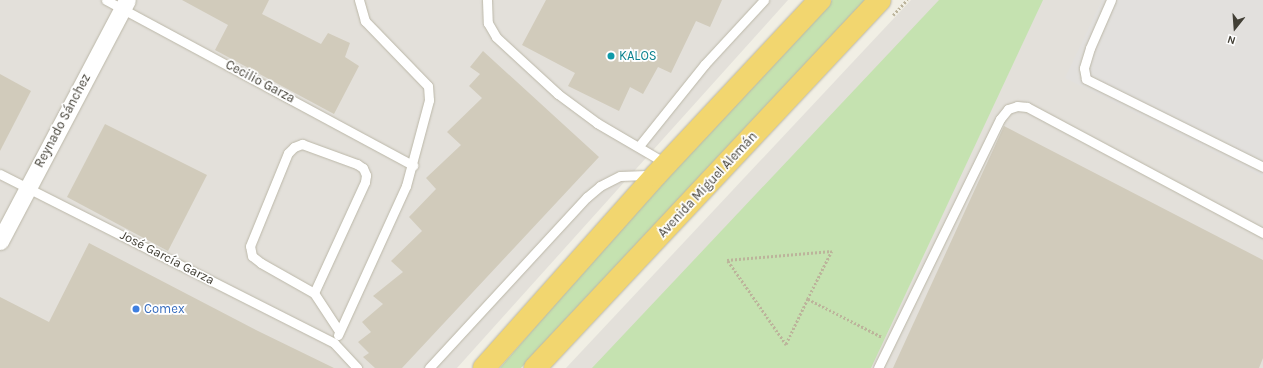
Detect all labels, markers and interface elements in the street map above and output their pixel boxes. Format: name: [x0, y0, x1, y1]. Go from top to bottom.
north arrow: [1215, 8, 1255, 48]
text: N: [1226, 33, 1237, 47]
place label: KALOS: [619, 48, 657, 64]
marker: KALOS: [606, 51, 616, 61]
street label: Cecilio Garza: [223, 57, 297, 107]
street label: Reynado Sánchez: [32, 71, 94, 171]
street label: Avenida Miguel Alemán: [655, 129, 761, 241]
street label: José García Garza: [117, 228, 217, 288]
place label: Comex: [144, 301, 185, 317]
marker: Comex: [131, 304, 141, 314]

